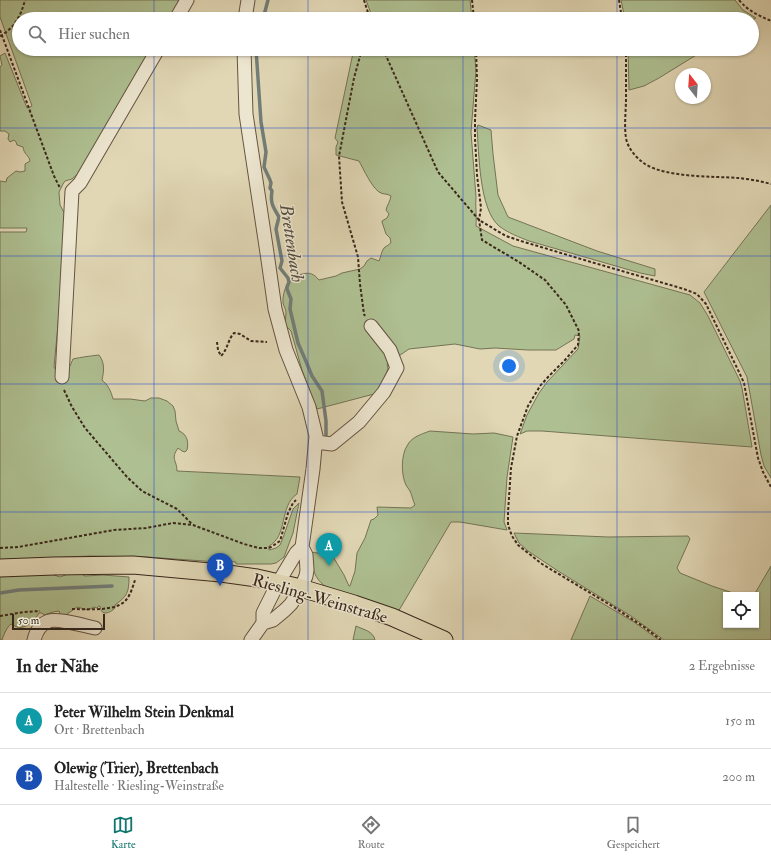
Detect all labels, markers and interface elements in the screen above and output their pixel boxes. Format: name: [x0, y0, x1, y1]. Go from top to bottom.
search box: [12, 12, 759, 56]
icon: search: [26, 23, 48, 45]
text: Hier suchen: [58, 25, 130, 44]
north arrow: [675, 68, 711, 104]
water label: Brettenbach: [274, 201, 309, 284]
your location: [499, 356, 519, 376]
pin: A: [316, 533, 342, 566]
pin: B: [207, 553, 233, 586]
street label: Riesling-Weinstraße: [250, 569, 390, 628]
map controls: [723, 592, 759, 628]
button: locate: [723, 592, 759, 628]
scale bar: [12, 612, 105, 631]
text: 50 m: [18, 614, 39, 627]
text: In der Nähe: [16, 656, 98, 677]
text: 2 Ergebnisse: [689, 658, 755, 674]
text: Peter Wilhelm Stein Denkmal: [54, 703, 234, 722]
text: A: [25, 713, 33, 729]
text: 150 m: [725, 713, 755, 729]
text: Ort · Brettenbach: [54, 722, 145, 738]
text: Olewig (Trier), Brettenbach: [54, 759, 219, 778]
text: B: [25, 769, 33, 785]
text: 200 m: [722, 769, 755, 785]
text: Haltestelle · Riesling-Weinstraße: [54, 778, 224, 794]
tab: Karte: [111, 814, 136, 851]
tab: Route: [358, 814, 385, 851]
tab: Gespeichert: [607, 814, 660, 851]

